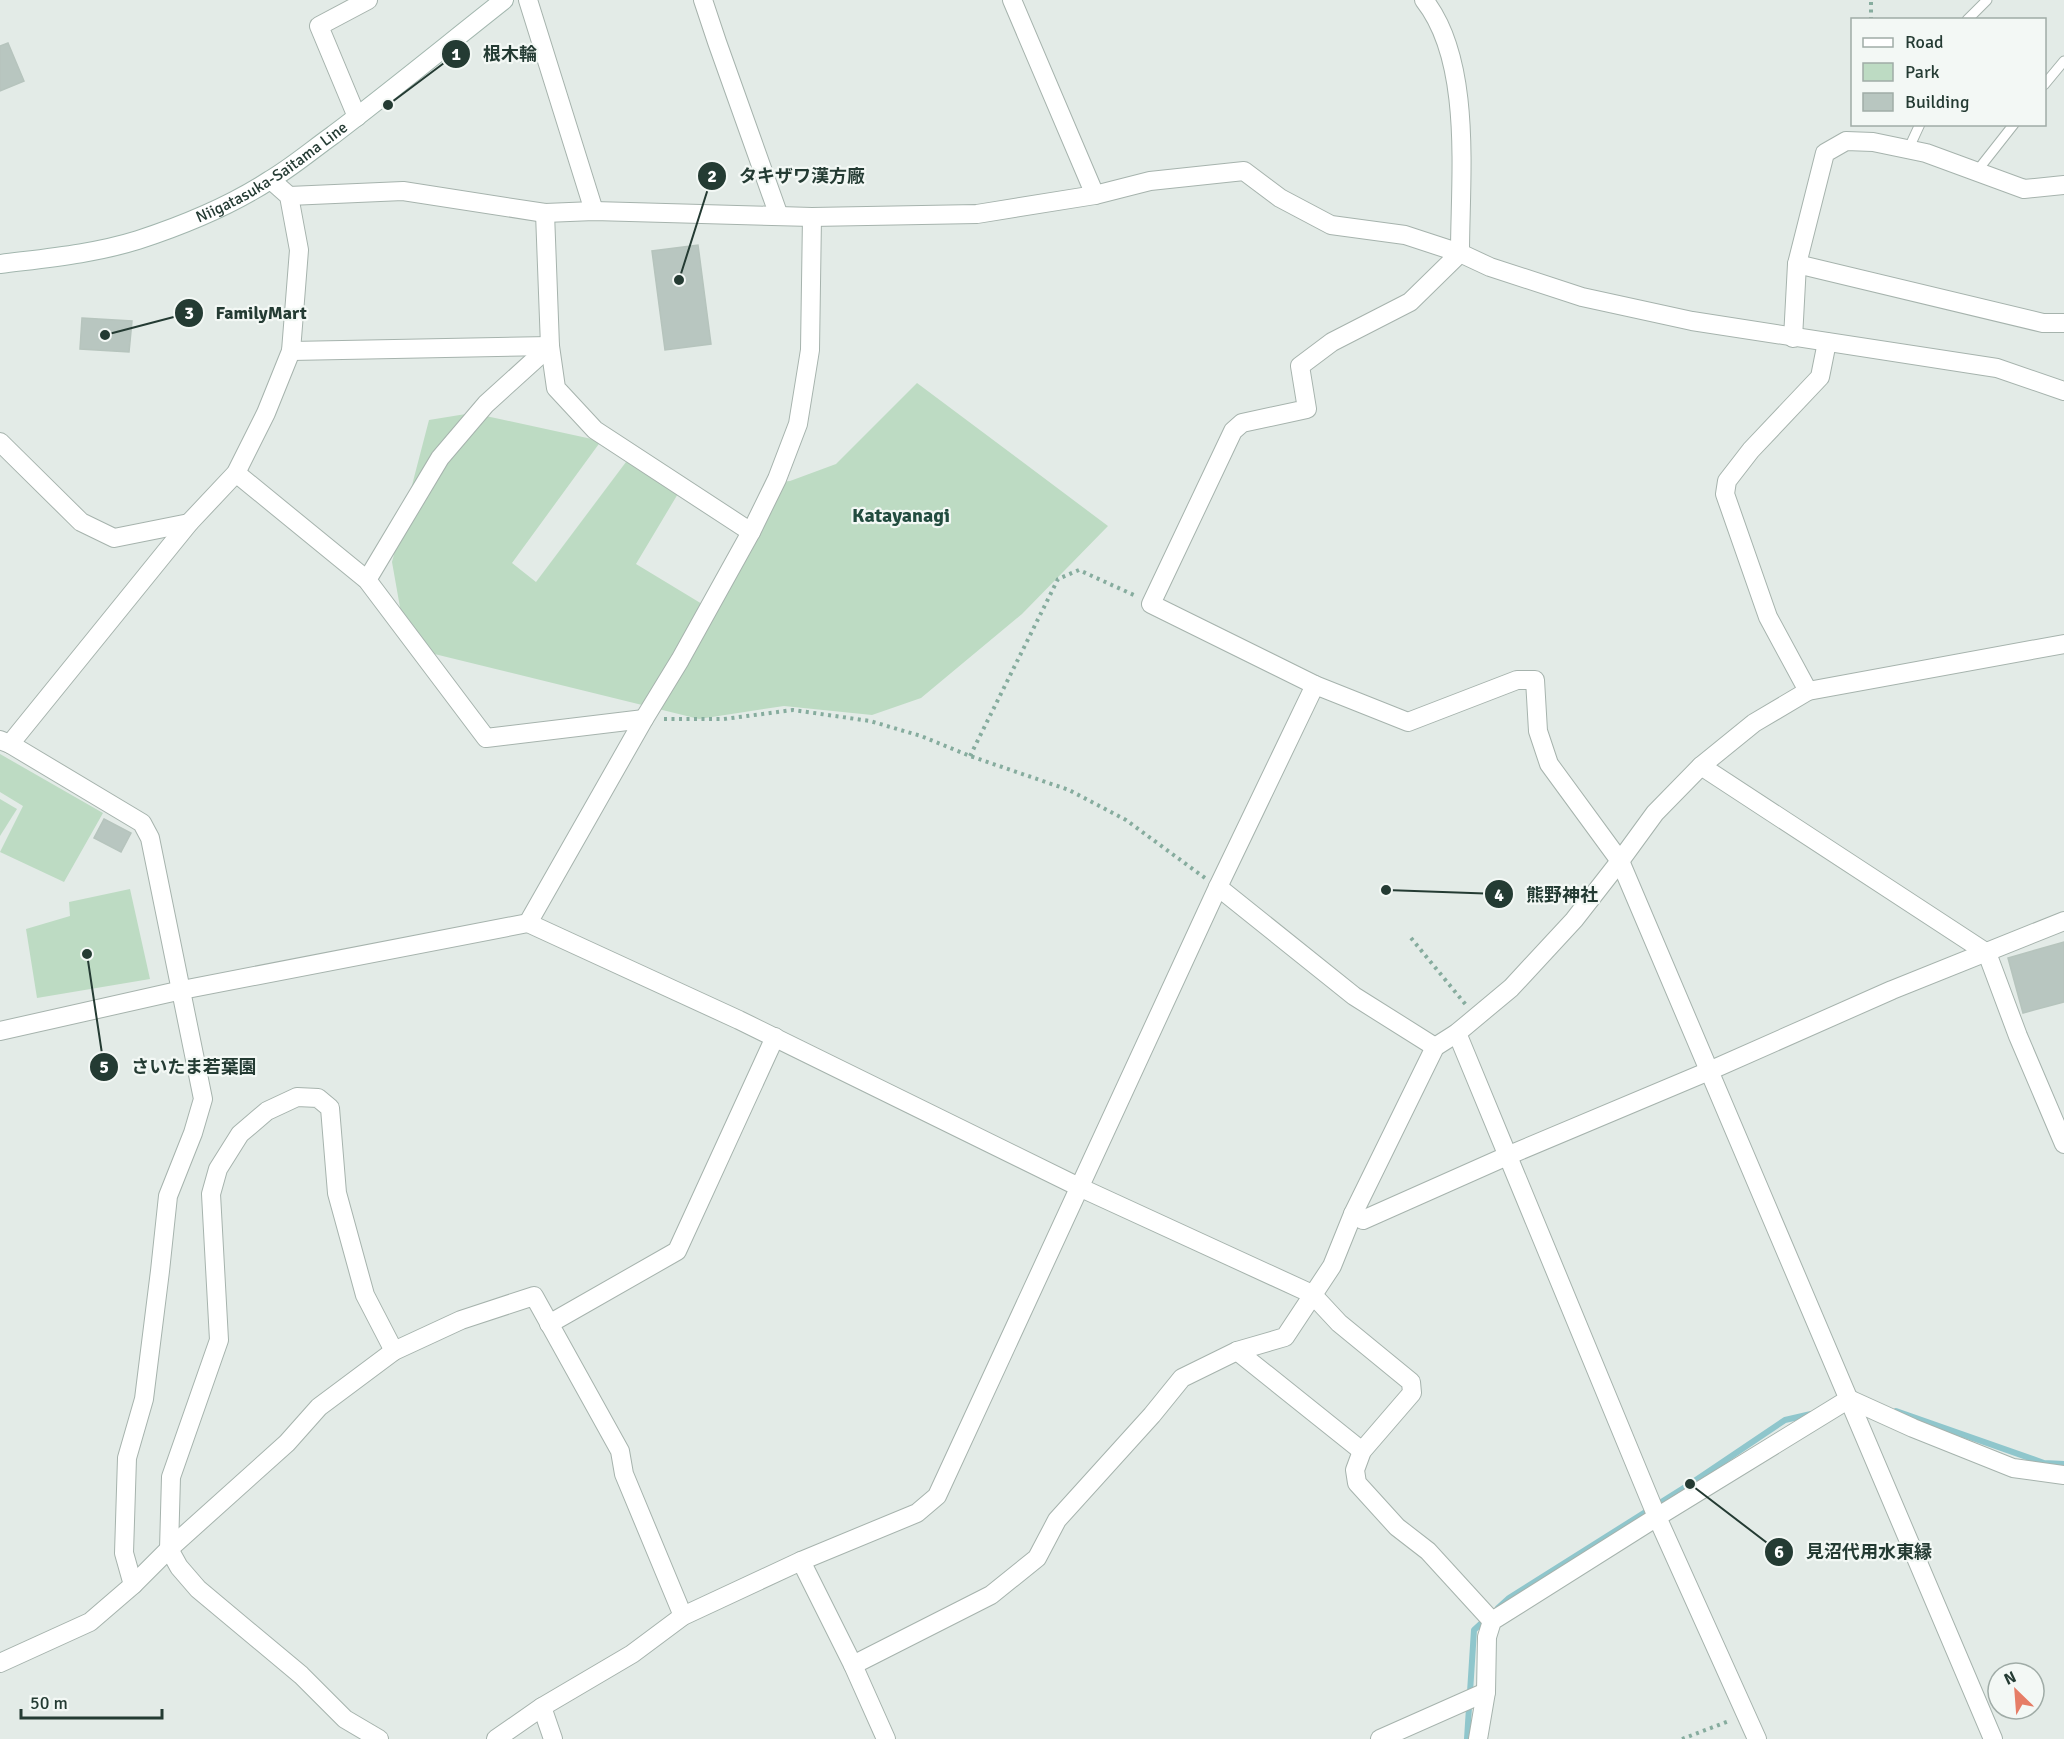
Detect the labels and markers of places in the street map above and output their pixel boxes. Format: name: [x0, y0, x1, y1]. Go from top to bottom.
callout: 根木輪: [441, 36, 549, 72]
callout: タキザワ漢方廠: [697, 158, 877, 194]
callout: FamilyMart: [174, 295, 319, 331]
callout: 熊野神社: [1484, 876, 1610, 912]
callout: さいたま若葉園: [89, 1049, 269, 1085]
callout: 見沼代用水東縁: [1764, 1534, 1944, 1570]

